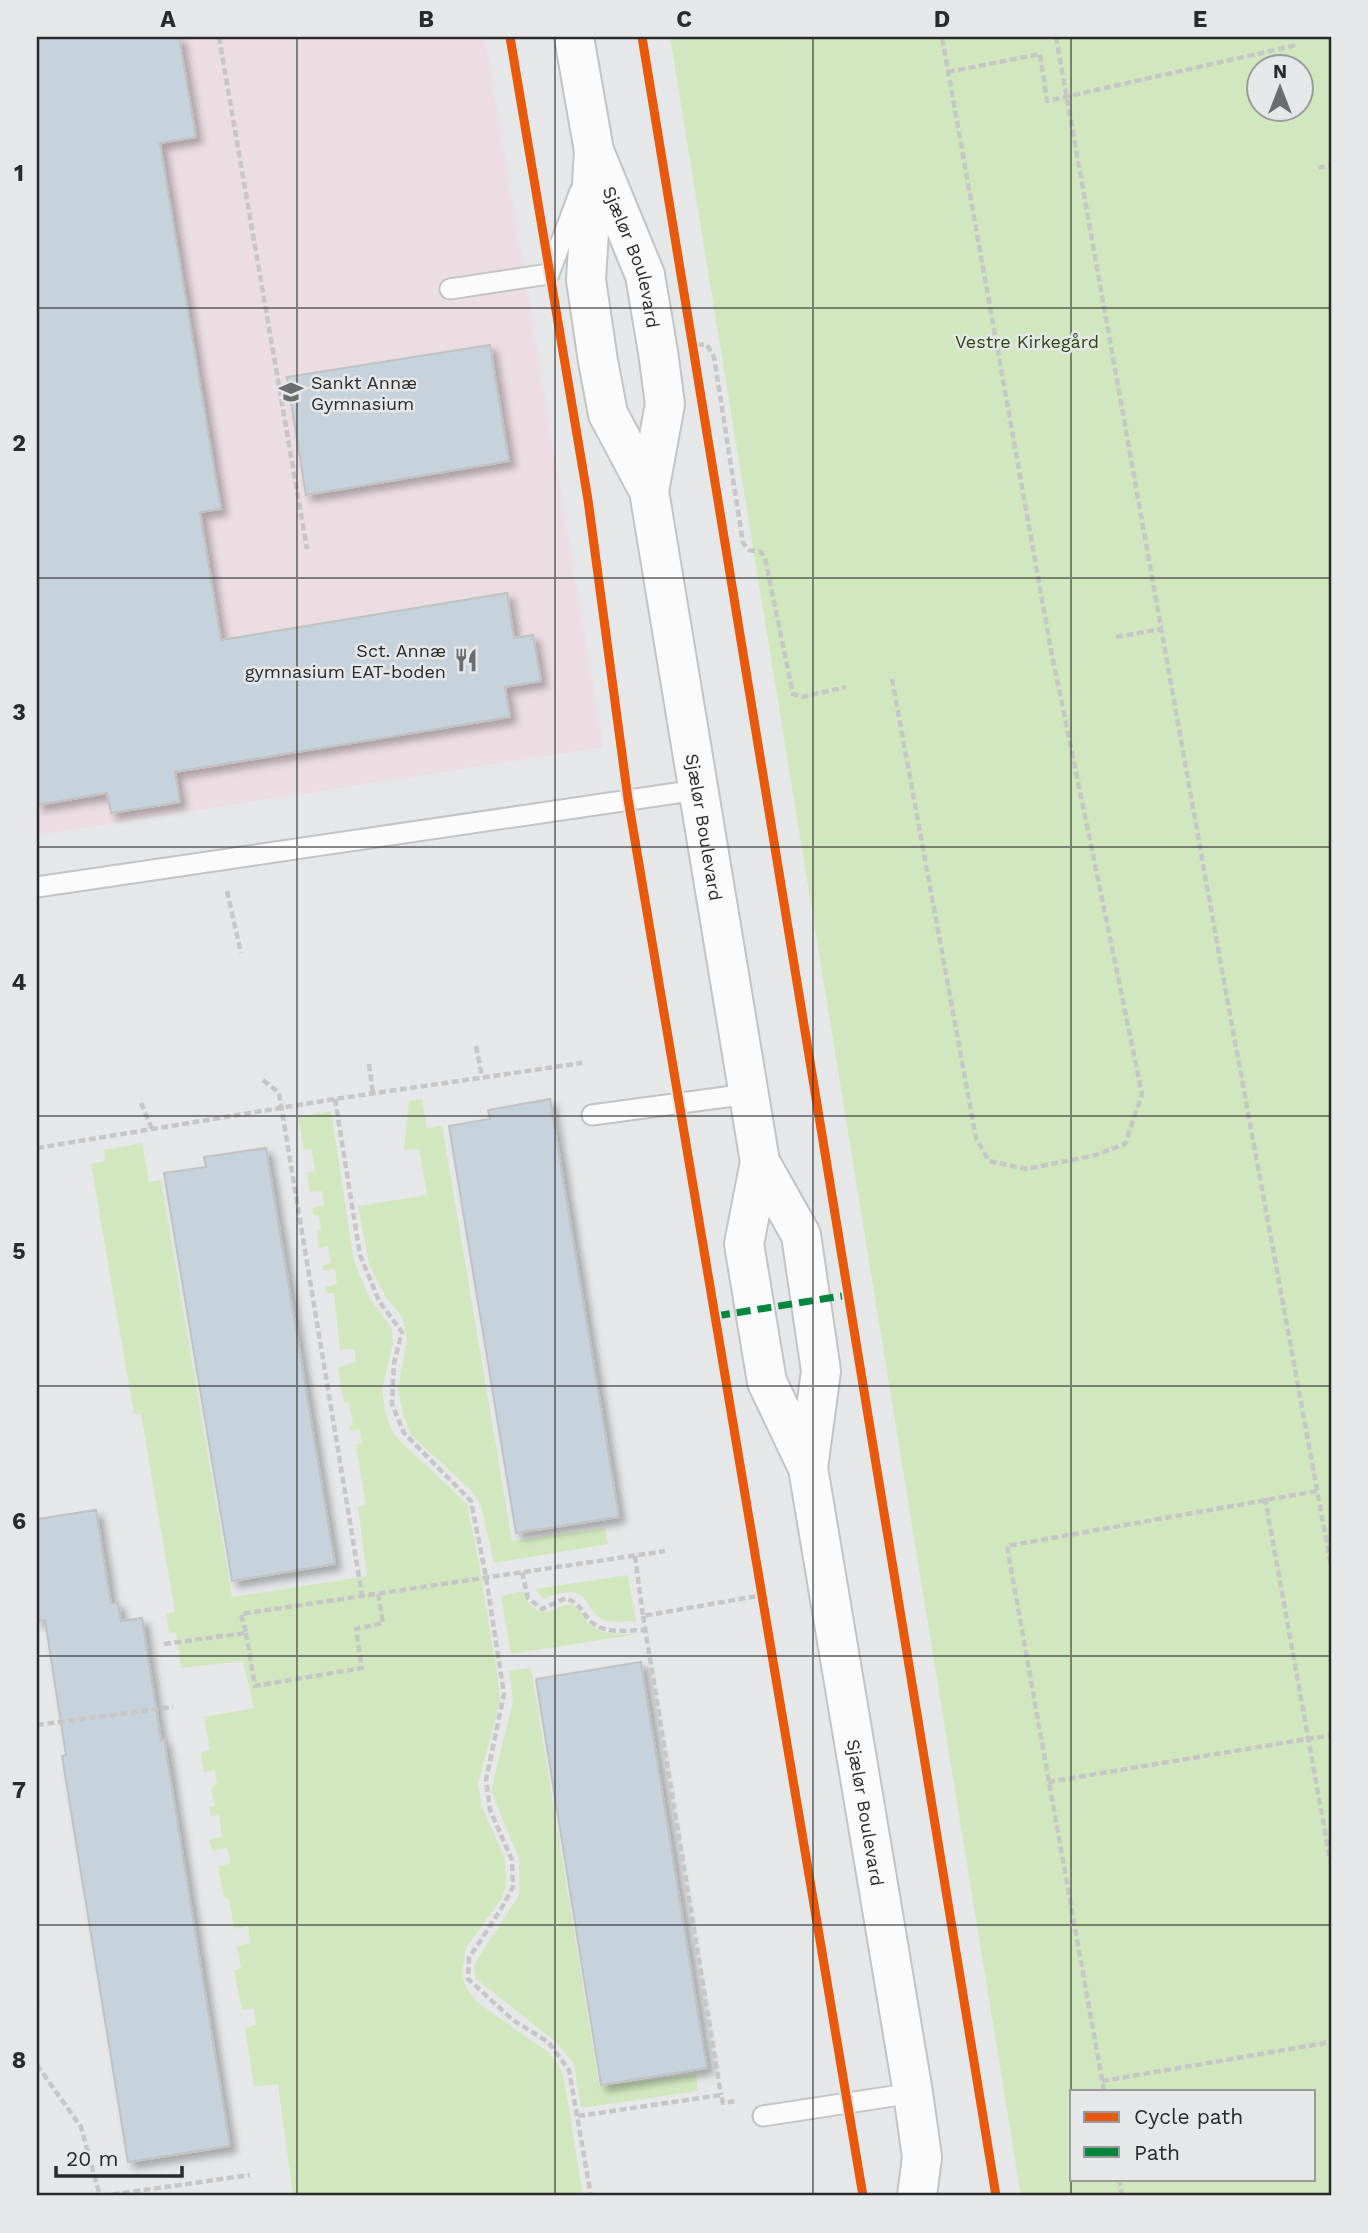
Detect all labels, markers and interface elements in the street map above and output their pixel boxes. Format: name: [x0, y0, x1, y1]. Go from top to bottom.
text: A: [160, 6, 176, 33]
text: B: [418, 6, 434, 33]
text: C: [676, 6, 692, 33]
text: D: [934, 6, 950, 33]
text: E: [1193, 6, 1207, 33]
north arrow: [1246, 52, 1316, 122]
text: N: [1273, 60, 1287, 83]
text: 1: [14, 160, 24, 187]
street label: Sjælør Boulevard: [599, 183, 664, 330]
park label: Vestre Kirkegård: [955, 331, 1099, 352]
place label: Sankt Annæ Gymnasium: [311, 372, 417, 414]
school or university icon: Sankt Annæ Gymnasium: [277, 378, 305, 406]
text: 2: [12, 430, 26, 457]
place label: Sct. Annæ gymnasium EAT-boden: [245, 640, 446, 682]
restaurant icon: Sct. Annæ gymnasium EAT-boden: [452, 646, 480, 674]
text: 3: [12, 699, 26, 726]
street label: Sjælør Boulevard: [682, 752, 727, 902]
text: 4: [12, 969, 27, 996]
text: 5: [12, 1238, 26, 1265]
text: 6: [12, 1508, 26, 1535]
street label: Sjælør Boulevard: [843, 1737, 889, 1888]
text: 7: [12, 1777, 26, 1804]
text: 8: [12, 2047, 26, 2074]
legend: [1070, 2090, 1316, 2180]
text: Cycle path: [1134, 2104, 1243, 2129]
scale bar: [56, 2135, 182, 2179]
text: Path: [1134, 2140, 1180, 2165]
text: 20 m: [66, 2146, 118, 2171]

